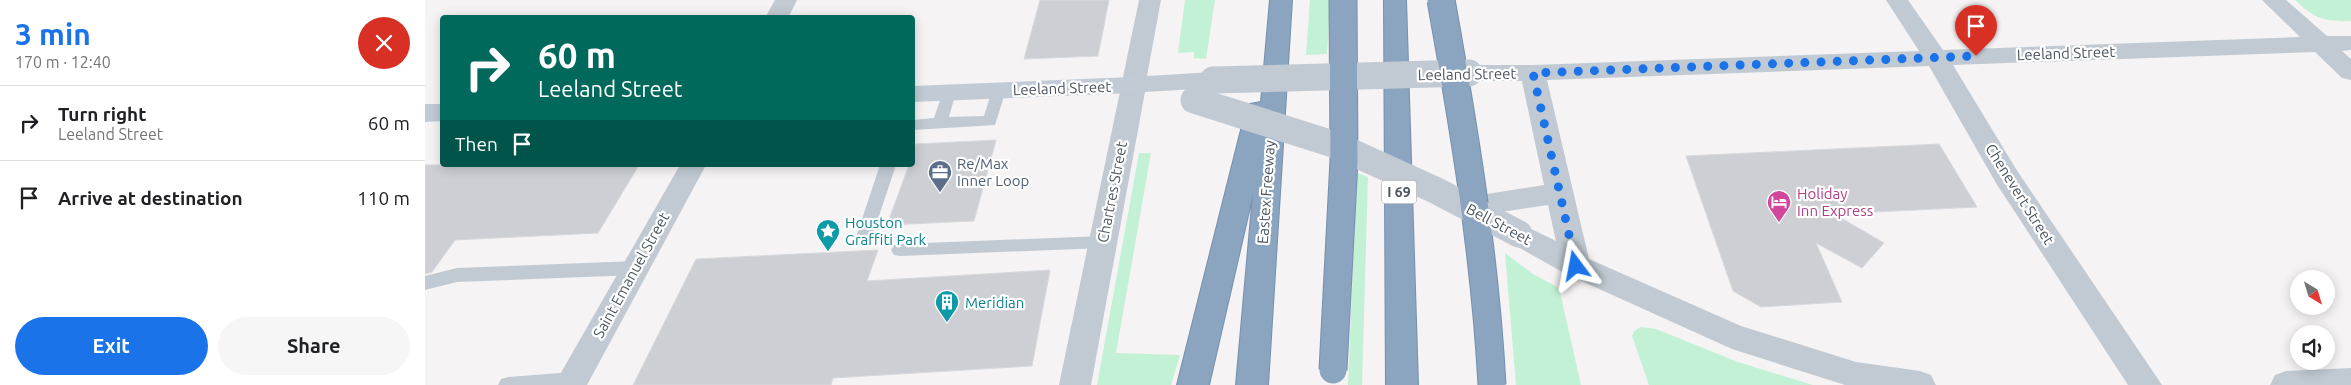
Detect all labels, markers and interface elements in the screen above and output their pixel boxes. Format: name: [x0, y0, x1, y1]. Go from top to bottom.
pin: [1955, 5, 1997, 56]
icon: arrive: [1962, 12, 1990, 40]
text: 3 min: [15, 17, 91, 51]
button: close: [358, 17, 410, 69]
icon: right: [455, 35, 520, 100]
text: 60 m: [538, 35, 616, 75]
street label: Leeland Street: [2016, 43, 2116, 63]
text: 170 m · 12:40: [15, 53, 111, 71]
street label: Leeland Street: [1418, 65, 1517, 83]
text: Leeland Street: [538, 76, 683, 101]
street label: Leeland Street: [1012, 78, 1112, 98]
text: Turn right: [58, 103, 146, 125]
icon: right: [15, 109, 43, 137]
text: 60 m: [368, 112, 410, 134]
text: Leeland Street: [58, 125, 163, 143]
icon: arrive: [508, 130, 536, 158]
text: Then: [455, 133, 498, 155]
street label: Eastex Freeway: [1254, 139, 1278, 245]
street label: Chartres Street: [1094, 140, 1130, 244]
street label: Chenevert Street: [1982, 141, 2058, 248]
place label: Re/Max Inner Loop: [957, 155, 1029, 189]
office icon: Re/Max Inner Loop: [927, 159, 953, 193]
road number: I 69: [1381, 180, 1417, 203]
icon: arrive: [15, 184, 43, 212]
place label: Holiday Inn Express: [1797, 185, 1873, 219]
text: Arrive at destination: [58, 187, 243, 209]
text: 110 m: [357, 187, 410, 209]
hotel icon: Holiday Inn Express: [1766, 189, 1792, 223]
street label: Bell Street: [1464, 200, 1534, 248]
street label: Saint Emanuel Street: [589, 209, 673, 341]
place label: Houston Graffiti Park: [845, 214, 927, 248]
place icon: Houston Graffiti Park: [815, 218, 841, 252]
position arrow: [1549, 239, 1601, 291]
north arrow: [2290, 270, 2335, 315]
map controls: [2290, 270, 2335, 370]
building icon: Meridian: [934, 289, 960, 323]
place label: Meridian: [965, 294, 1024, 311]
button: Exit: [15, 317, 208, 375]
button: Share: [218, 317, 410, 375]
button: sound: [2290, 325, 2335, 370]

